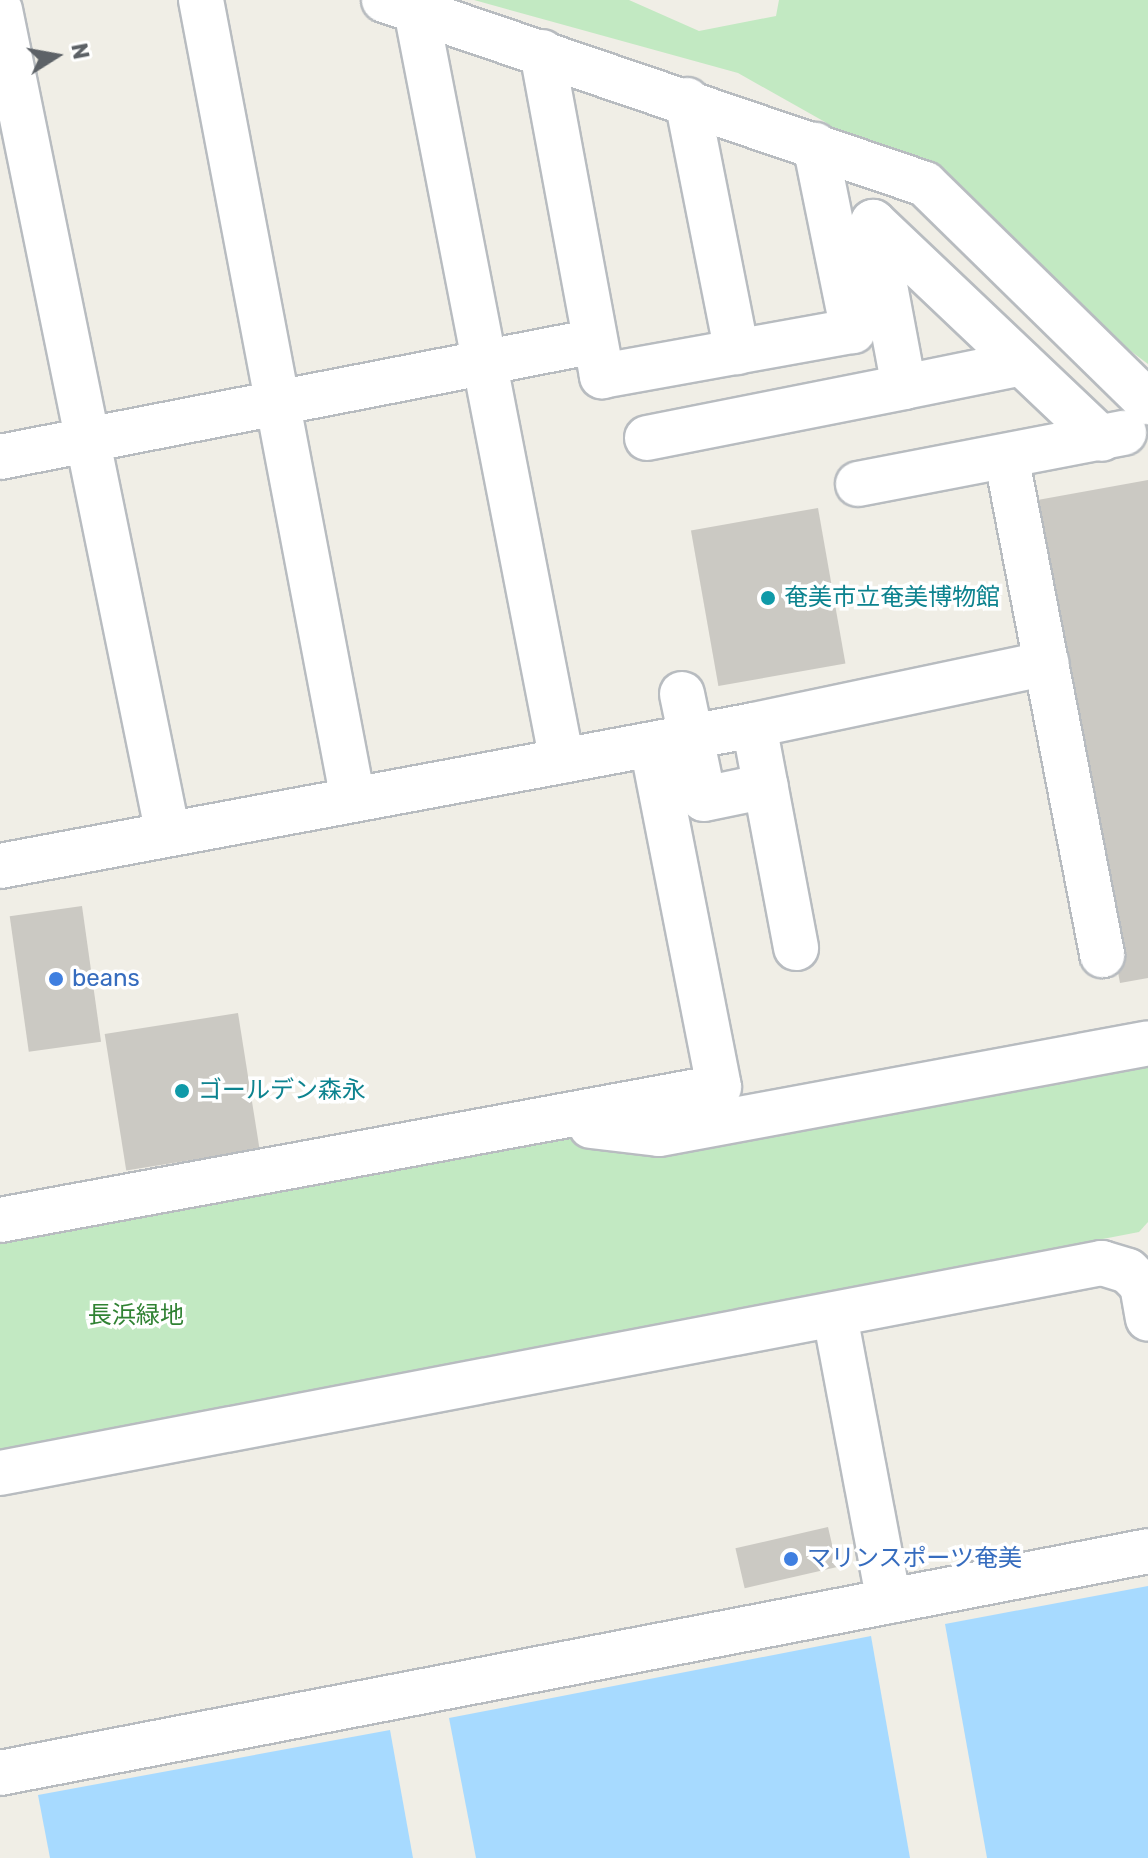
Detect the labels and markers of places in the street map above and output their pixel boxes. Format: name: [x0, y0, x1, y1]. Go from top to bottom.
place label: 奄美市立奄美博物館: [784, 584, 1000, 612]
marker: 奄美市立奄美博物館: [759, 589, 777, 607]
place label: beans: [72, 965, 140, 993]
marker: beans: [47, 970, 65, 988]
place label: ゴールデン森永: [198, 1077, 366, 1105]
marker: ゴールデン森永: [173, 1082, 191, 1100]
place label: マリンスポーツ奄美: [807, 1545, 1023, 1573]
marker: マリンスポーツ奄美: [782, 1550, 800, 1568]

